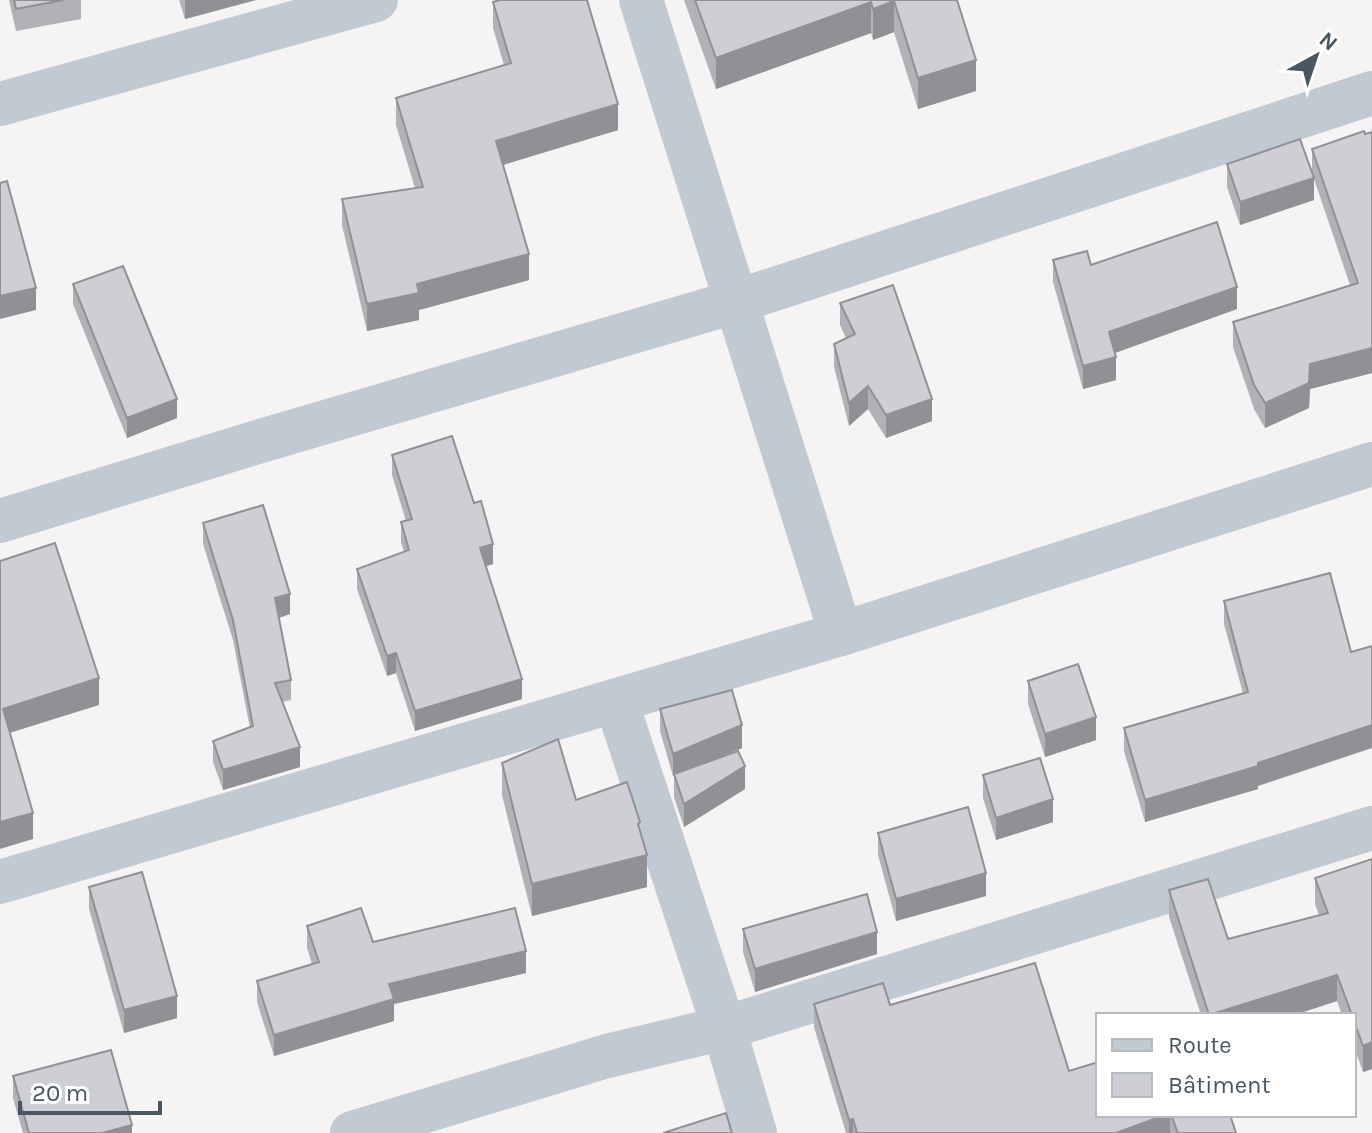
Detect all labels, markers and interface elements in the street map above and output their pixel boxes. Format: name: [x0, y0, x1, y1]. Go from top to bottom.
north arrow: [1276, 16, 1356, 96]
text: N: [1314, 26, 1343, 56]
legend: [1096, 1013, 1356, 1117]
text: Route: [1168, 1031, 1232, 1059]
scale bar: [20, 1065, 160, 1115]
text: Bâtiment: [1168, 1071, 1271, 1099]
text: 20 m: [32, 1079, 88, 1107]

